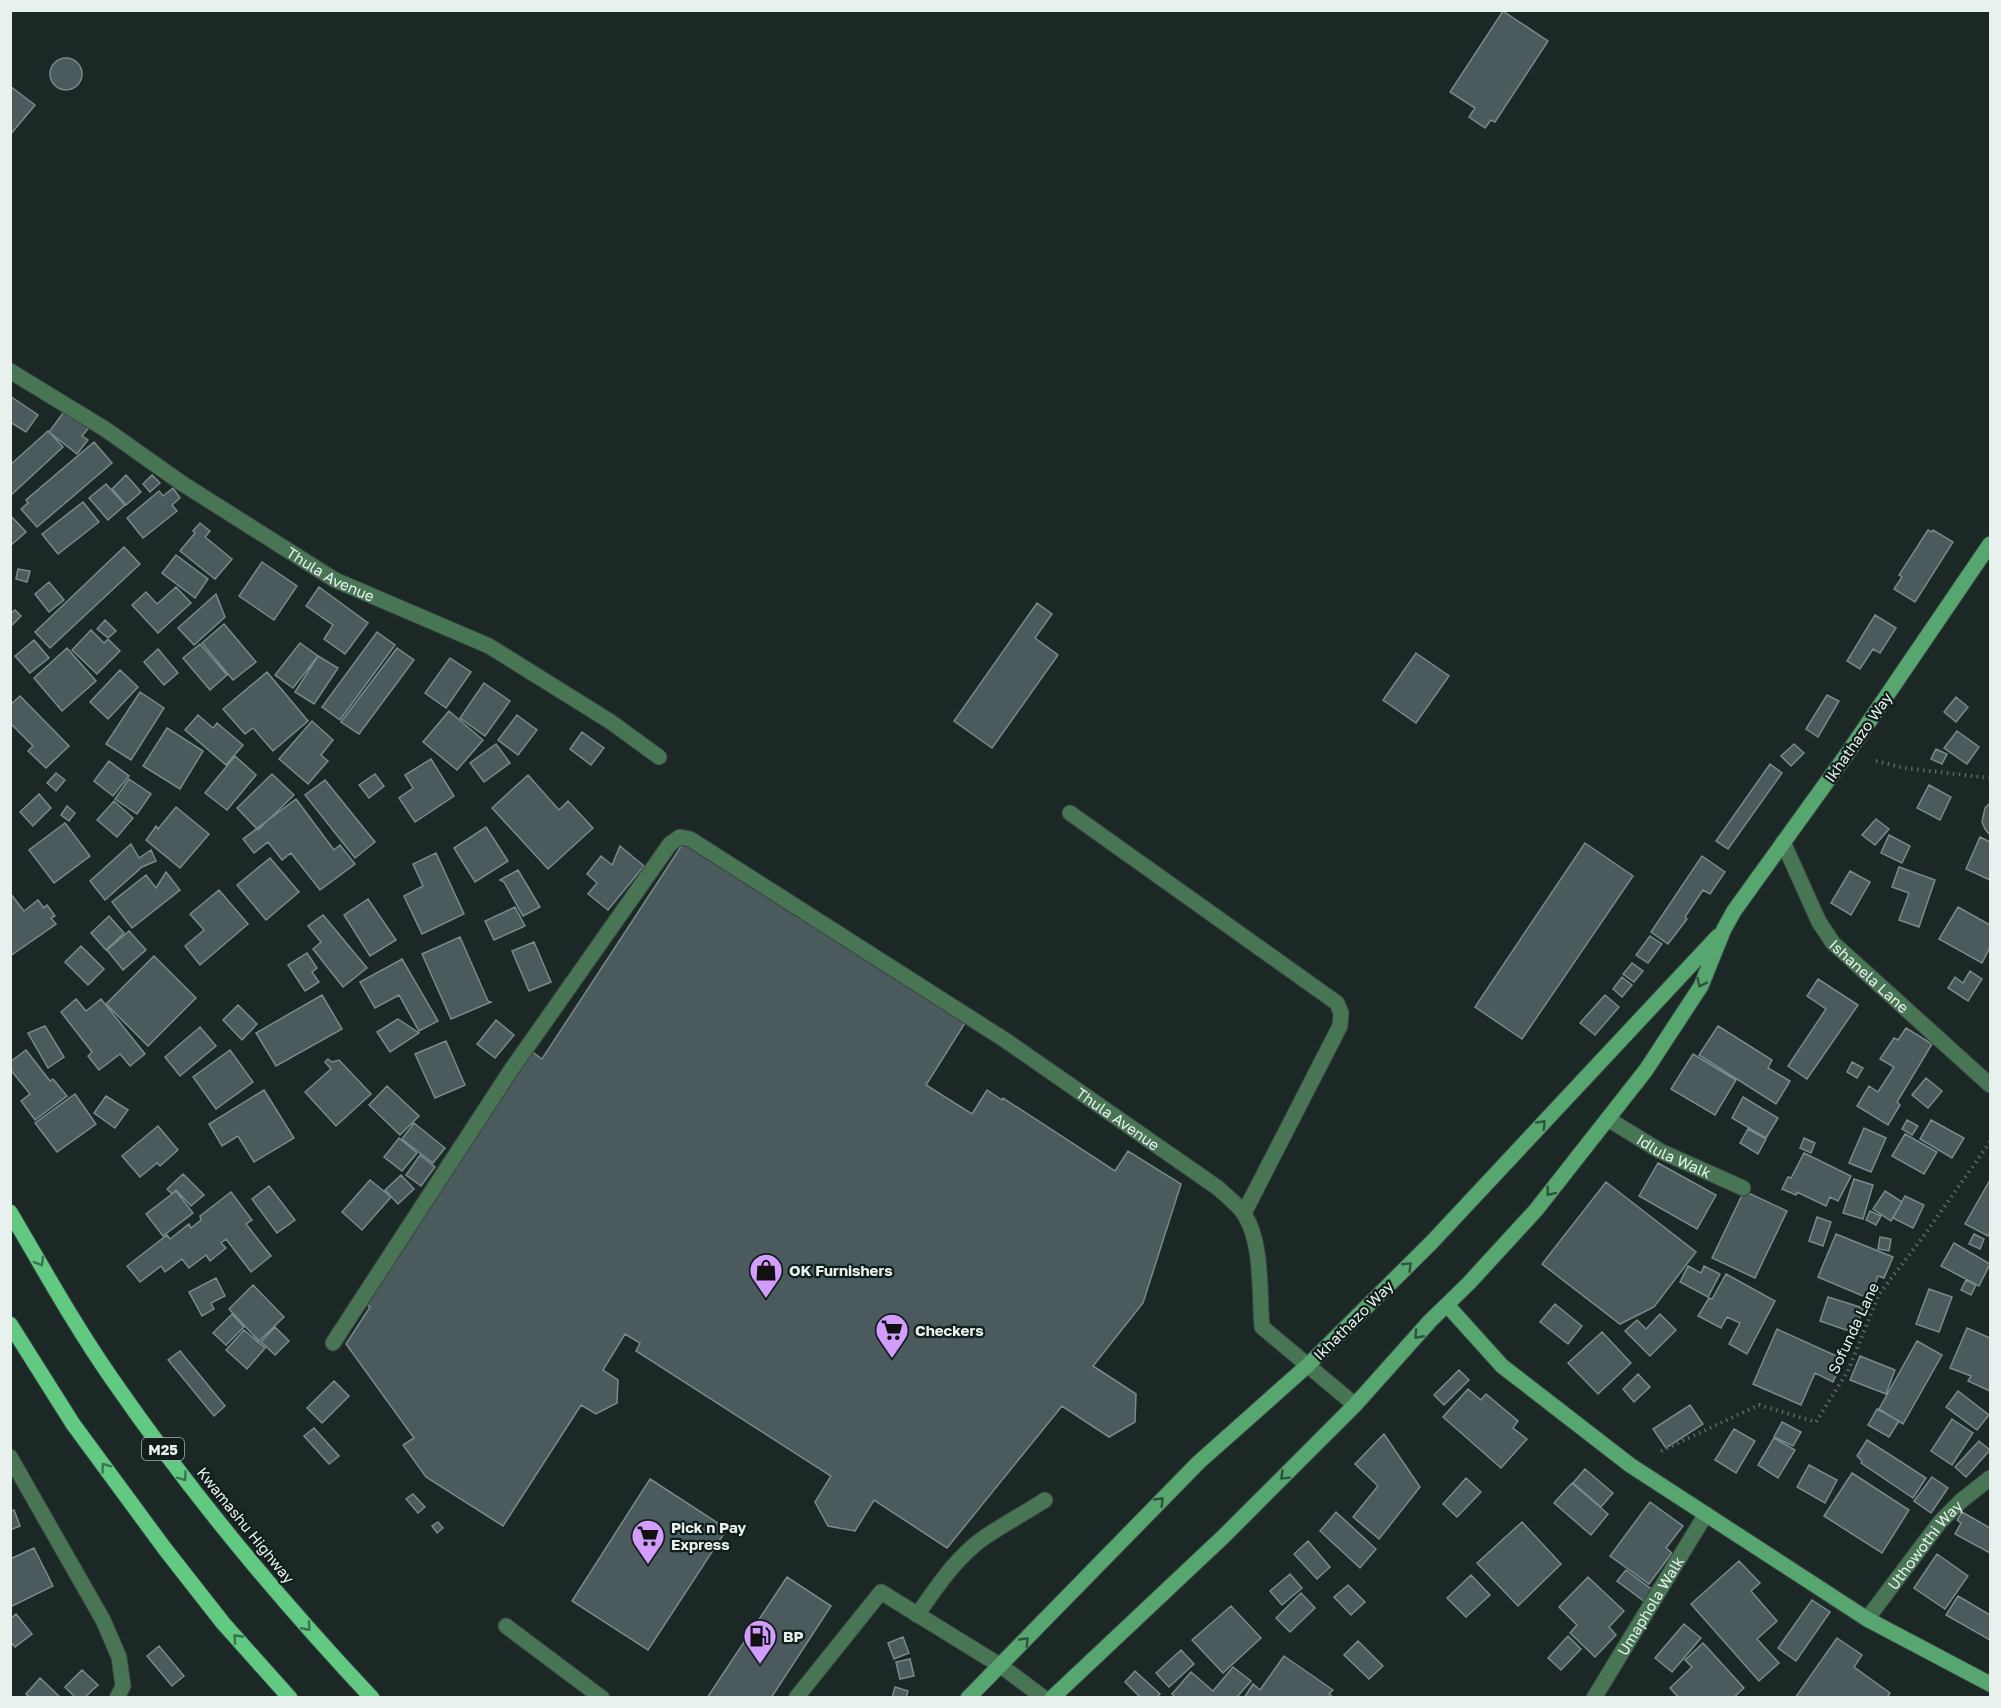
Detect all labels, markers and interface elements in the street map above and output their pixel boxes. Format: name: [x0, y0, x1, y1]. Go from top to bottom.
street label: Thula Avenue: [283, 543, 378, 605]
street label: Ikhathazo Way: [1820, 688, 1896, 785]
street label: Ishanela Lane: [1826, 936, 1913, 1016]
one-way arrow: [1697, 977, 1709, 988]
street label: Thula Avenue: [1073, 1083, 1164, 1154]
one-way arrow: [1534, 1120, 1545, 1131]
street label: Idlula Walk: [1634, 1130, 1715, 1182]
one-way arrow: [1547, 1185, 1558, 1196]
shop icon: OK Furnishers: [748, 1252, 784, 1299]
one-way arrow: [33, 1256, 44, 1266]
place label: OK Furnishers: [789, 1261, 893, 1279]
one-way arrow: [1401, 1262, 1412, 1273]
street label: Ikhathazo Way: [1309, 1276, 1397, 1364]
street label: Sofunda Lane: [1824, 1279, 1882, 1377]
supermarket icon: Checkers: [874, 1312, 910, 1359]
place label: Checkers: [915, 1321, 984, 1339]
one-way arrow: [1414, 1328, 1425, 1338]
road number: M25: [142, 1438, 184, 1460]
one-way arrow: [101, 1463, 112, 1474]
street label: Kwamashu Highway: [194, 1463, 299, 1587]
one-way arrow: [1280, 1468, 1291, 1479]
one-way arrow: [176, 1470, 187, 1481]
street label: Uthowothi Way: [1883, 1496, 1966, 1593]
one-way arrow: [1153, 1498, 1164, 1509]
supermarket icon: Pick n Pay Express: [630, 1518, 666, 1565]
place label: Pick n Pay Express: [671, 1518, 746, 1553]
street label: Umaphola Walk: [1613, 1552, 1687, 1659]
fuel station icon: BP: [742, 1618, 778, 1665]
one-way arrow: [300, 1620, 311, 1631]
place label: BP: [783, 1627, 804, 1645]
one-way arrow: [233, 1635, 244, 1645]
one-way arrow: [1017, 1638, 1028, 1649]

